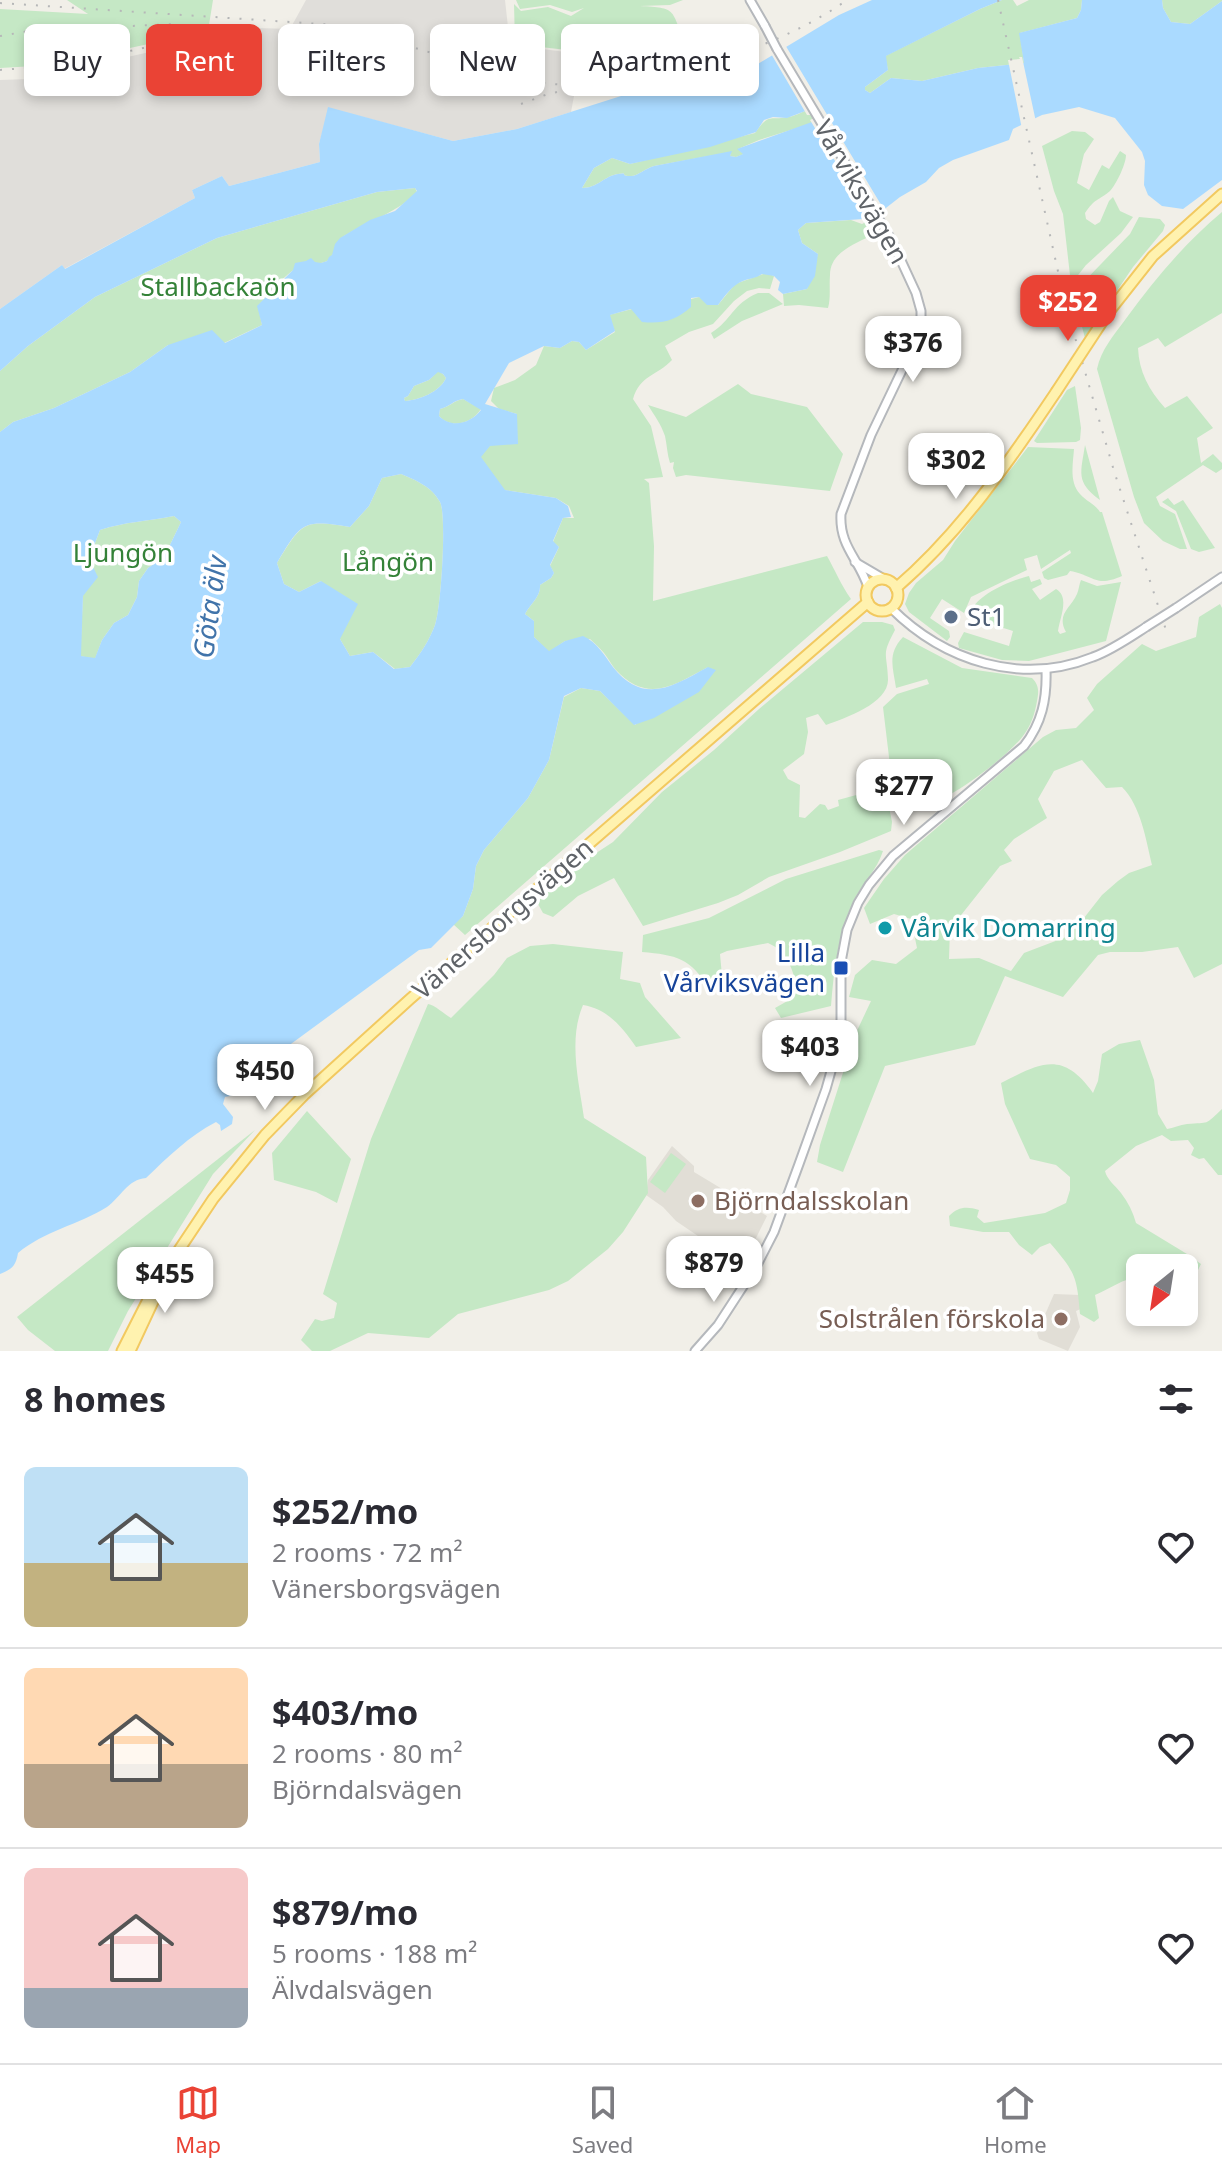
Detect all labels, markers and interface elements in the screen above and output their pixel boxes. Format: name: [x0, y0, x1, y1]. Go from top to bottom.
chip: Buy: [24, 24, 130, 96]
chip: Rent: [146, 24, 262, 96]
chip: Filters: [278, 24, 414, 96]
chip: New: [430, 24, 545, 96]
chip: Apartment: [561, 24, 759, 96]
street label: Vårviksvägen: [806, 113, 918, 270]
park label: Stallbackaön: [141, 268, 296, 304]
pin: $252: [1021, 275, 1115, 343]
text: $252: [1038, 283, 1098, 319]
pin: $376: [866, 316, 960, 384]
text: $376: [883, 324, 943, 360]
pin: $302: [909, 433, 1003, 501]
text: $302: [926, 441, 986, 477]
park label: Ljungön: [73, 534, 173, 570]
park label: Långön: [342, 543, 434, 579]
water label: Göta älv: [183, 551, 235, 661]
place label: St1: [967, 598, 1006, 634]
marker: St1: [942, 608, 960, 626]
pin: $277: [857, 759, 951, 827]
text: $277: [874, 767, 934, 803]
street label: Vänersborgsvägen: [404, 830, 600, 1007]
place label: Vårvik Domarring: [901, 909, 1116, 945]
marker: Vårvik Domarring: [876, 919, 894, 937]
place label: Lilla Vårviksvägen: [664, 934, 825, 1000]
marker: Lilla Vårviksvägen: [832, 959, 850, 977]
pin: $403: [763, 1020, 857, 1088]
text: $403: [780, 1028, 840, 1064]
pin: $450: [218, 1044, 312, 1112]
text: $450: [235, 1052, 295, 1088]
place label: Björndalsskolan: [714, 1182, 909, 1218]
marker: Björndalsskolan: [689, 1192, 707, 1210]
pin: $879: [667, 1236, 761, 1304]
text: $879: [684, 1244, 744, 1280]
pin: $455: [118, 1247, 212, 1315]
north arrow: [1126, 1254, 1198, 1326]
map controls: [1126, 1254, 1198, 1326]
text: $455: [135, 1255, 195, 1291]
place label: Solstrålen förskola: [819, 1300, 1045, 1336]
marker: Solstrålen förskola: [1052, 1310, 1070, 1328]
text: 8 homes: [24, 1376, 166, 1422]
icon: filters: [1154, 1377, 1198, 1421]
text: $252/mo: [272, 1488, 418, 1534]
icon: home: [88, 1499, 184, 1595]
icon: heart: [1154, 1525, 1198, 1569]
text: 2 rooms · 72 m²: [272, 1534, 462, 1570]
text: Vänersborgsvägen: [272, 1570, 501, 1606]
text: $403/mo: [272, 1689, 418, 1735]
icon: home: [88, 1700, 184, 1796]
icon: heart: [1154, 1726, 1198, 1770]
text: 2 rooms · 80 m²: [272, 1735, 462, 1771]
text: Björndalsvägen: [272, 1771, 462, 1807]
text: $879/mo: [272, 1889, 418, 1935]
icon: home: [88, 1900, 184, 1996]
icon: heart: [1154, 1926, 1198, 1970]
text: 5 rooms · 188 m²: [272, 1935, 477, 1971]
text: Älvdalsvägen: [272, 1971, 433, 2007]
tab: Map: [175, 2081, 221, 2159]
tab: Saved: [572, 2081, 633, 2159]
tab: Home: [984, 2081, 1047, 2159]

